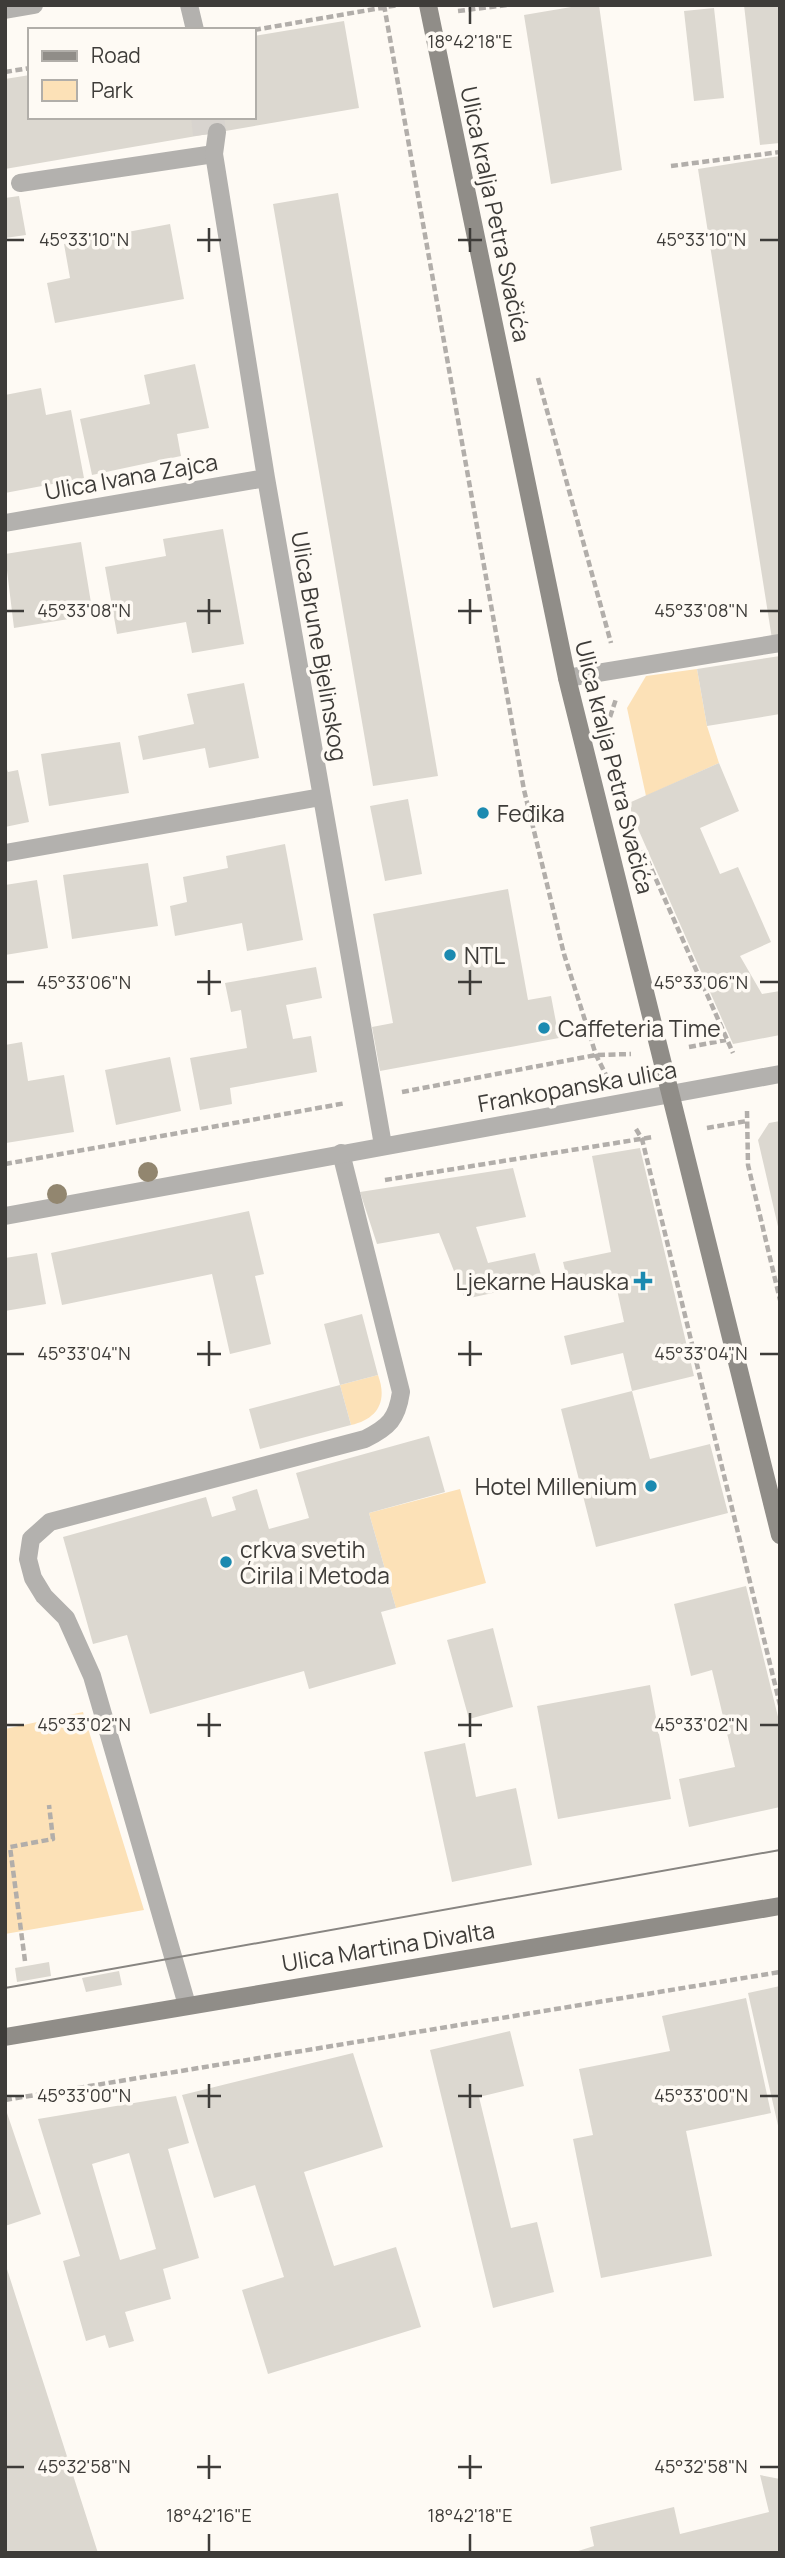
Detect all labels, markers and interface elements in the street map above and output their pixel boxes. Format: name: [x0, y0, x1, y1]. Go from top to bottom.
legend: [28, 28, 256, 119]
text: 18°42'18"E: [427, 29, 513, 53]
text: Road: [91, 41, 141, 69]
text: Park: [91, 76, 133, 104]
street label: Ulica kralja Petra Svačića: [453, 83, 539, 345]
text: 45°33'10"N: [39, 227, 129, 251]
text: 45°33'10"N: [656, 227, 746, 251]
street label: Ulica Ivana Zajca: [42, 445, 220, 507]
street label: Ulica Brune Bjelinskog: [284, 529, 356, 763]
text: 45°33'08"N: [37, 598, 131, 622]
text: 45°33'08"N: [654, 598, 748, 622]
street label: Ulica kralja Petra Svačića: [568, 637, 662, 897]
place label: Feđika: [497, 797, 565, 829]
marker: Feđika: [475, 805, 491, 821]
place label: NTL: [464, 939, 505, 971]
marker: NTL: [442, 947, 458, 963]
text: 45°33'06"N: [37, 970, 131, 994]
text: 45°33'06"N: [654, 970, 748, 994]
place label: Caffeteria Time: [558, 1012, 721, 1044]
marker: Caffeteria Time: [536, 1020, 552, 1036]
street label: Frankopanska ulica: [475, 1053, 679, 1119]
place label: Ljekarne Hauska: [456, 1265, 629, 1297]
marker: Ljekarne Hauska: [635, 1273, 651, 1289]
text: 45°33'04"N: [37, 1341, 131, 1365]
text: 45°33'04"N: [654, 1341, 748, 1365]
place label: Hotel Millenium: [475, 1470, 637, 1502]
marker: Hotel Millenium: [643, 1478, 659, 1494]
place label: crkva svetih Ćirila i Metoda: [240, 1533, 390, 1591]
marker: crkva svetih Ćirila i Metoda: [218, 1554, 234, 1570]
text: 45°33'02"N: [37, 1712, 131, 1736]
text: 45°33'02"N: [654, 1712, 748, 1736]
street label: Ulica Martina Divalta: [279, 1913, 497, 1979]
text: 45°33'00"N: [37, 2083, 131, 2107]
text: 45°33'00"N: [654, 2083, 748, 2107]
text: 45°32'58"N: [37, 2454, 131, 2478]
text: 45°32'58"N: [654, 2454, 748, 2478]
text: 18°42'16"E: [166, 2503, 252, 2527]
text: 18°42'18"E: [427, 2503, 513, 2527]

